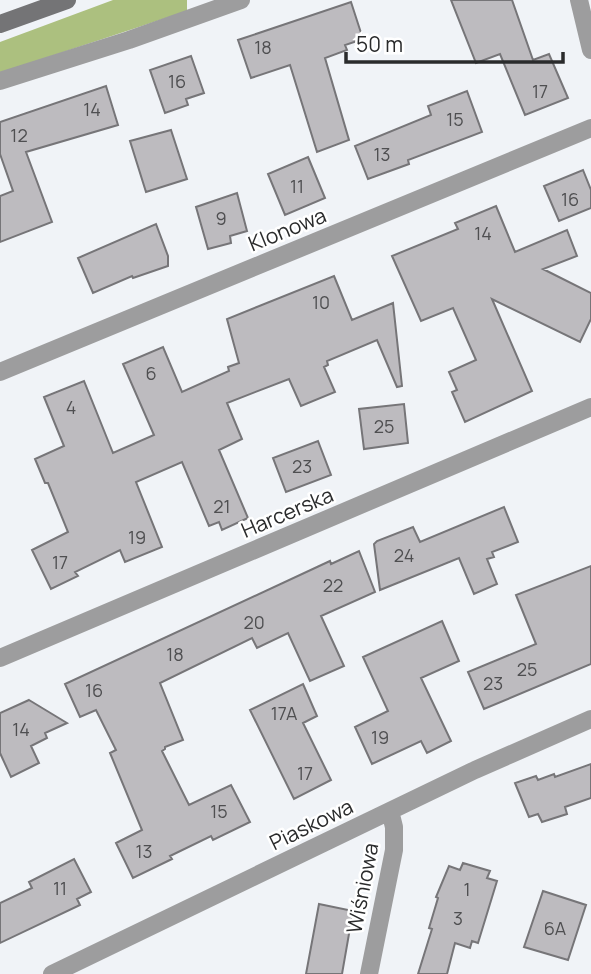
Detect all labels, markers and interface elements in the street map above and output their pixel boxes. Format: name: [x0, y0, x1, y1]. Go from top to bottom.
scale bar: [346, 21, 563, 65]
text: 50 m: [356, 30, 403, 58]
house number: 18: [254, 35, 272, 59]
house number: 16: [168, 69, 186, 93]
house number: 17: [532, 79, 548, 103]
house number: 14: [83, 97, 101, 121]
house number: 15: [446, 107, 464, 131]
house number: 12: [10, 123, 28, 147]
house number: 13: [374, 142, 390, 166]
house number: 11: [290, 174, 304, 198]
house number: 16: [561, 187, 579, 211]
street label: Klonowa: [244, 201, 330, 257]
house number: 9: [215, 206, 227, 230]
house number: 14: [474, 221, 492, 245]
house number: 10: [312, 290, 330, 314]
house number: 6: [145, 361, 157, 385]
house number: 4: [66, 395, 76, 419]
house number: 25: [374, 414, 394, 438]
house number: 23: [292, 454, 312, 478]
street label: Harcerska: [237, 480, 337, 544]
house number: 21: [213, 494, 231, 518]
house number: 19: [128, 525, 146, 549]
house number: 24: [394, 543, 414, 567]
house number: 17: [52, 550, 68, 574]
house number: 22: [323, 573, 343, 597]
house number: 20: [243, 610, 265, 634]
house number: 18: [166, 642, 184, 666]
house number: 25: [517, 657, 537, 681]
house number: 23: [483, 671, 503, 695]
house number: 16: [85, 678, 103, 702]
house number: 17A: [271, 701, 298, 725]
house number: 14: [12, 717, 30, 741]
house number: 19: [371, 725, 389, 749]
house number: 17: [297, 761, 313, 785]
street label: Piaskowa: [265, 792, 357, 856]
house number: 15: [210, 799, 228, 823]
house number: 13: [136, 839, 152, 863]
street label: Wiśniowa: [340, 840, 384, 936]
house number: 11: [53, 876, 67, 900]
house number: 1: [463, 877, 471, 901]
house number: 3: [453, 906, 463, 930]
house number: 6A: [544, 916, 567, 940]

